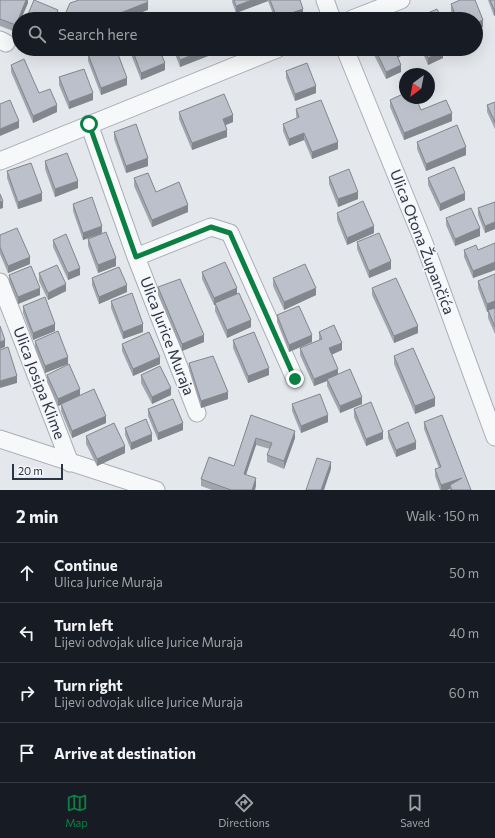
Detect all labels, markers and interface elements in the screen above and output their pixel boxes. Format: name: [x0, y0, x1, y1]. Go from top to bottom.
search box: [12, 12, 483, 56]
icon: search: [26, 23, 48, 45]
text: Search here: [58, 25, 137, 43]
north arrow: [399, 68, 435, 104]
route start: [80, 115, 98, 133]
street label: Ulica Otona Župančića: [387, 166, 460, 317]
street label: Ulica Jurice Muraja: [137, 274, 199, 398]
street label: Ulica Josipa Klime: [10, 324, 70, 441]
route end: [286, 370, 304, 388]
scale bar: [12, 462, 63, 481]
text: 20 m: [18, 464, 43, 477]
text: 2 min: [16, 506, 58, 527]
text: Walk · 150 m: [406, 508, 479, 524]
text: Continue: [54, 556, 118, 574]
icon: ahead: [16, 562, 38, 584]
text: 50 m: [449, 565, 479, 581]
text: Ulica Jurice Muraja: [54, 574, 163, 590]
text: Turn left: [54, 616, 113, 634]
icon: left: [16, 622, 38, 644]
text: 40 m: [449, 625, 479, 641]
text: Lijevi odvojak ulice Jurice Muraja: [54, 634, 243, 650]
text: Turn right: [54, 676, 123, 694]
icon: right: [16, 682, 38, 704]
text: 60 m: [449, 685, 479, 701]
text: Lijevi odvojak ulice Jurice Muraja: [54, 694, 243, 710]
icon: arrive: [16, 742, 38, 764]
text: Arrive at destination: [54, 744, 196, 762]
tab: Map: [65, 792, 88, 829]
tab: Directions: [218, 792, 270, 829]
tab: Saved: [400, 792, 430, 829]

